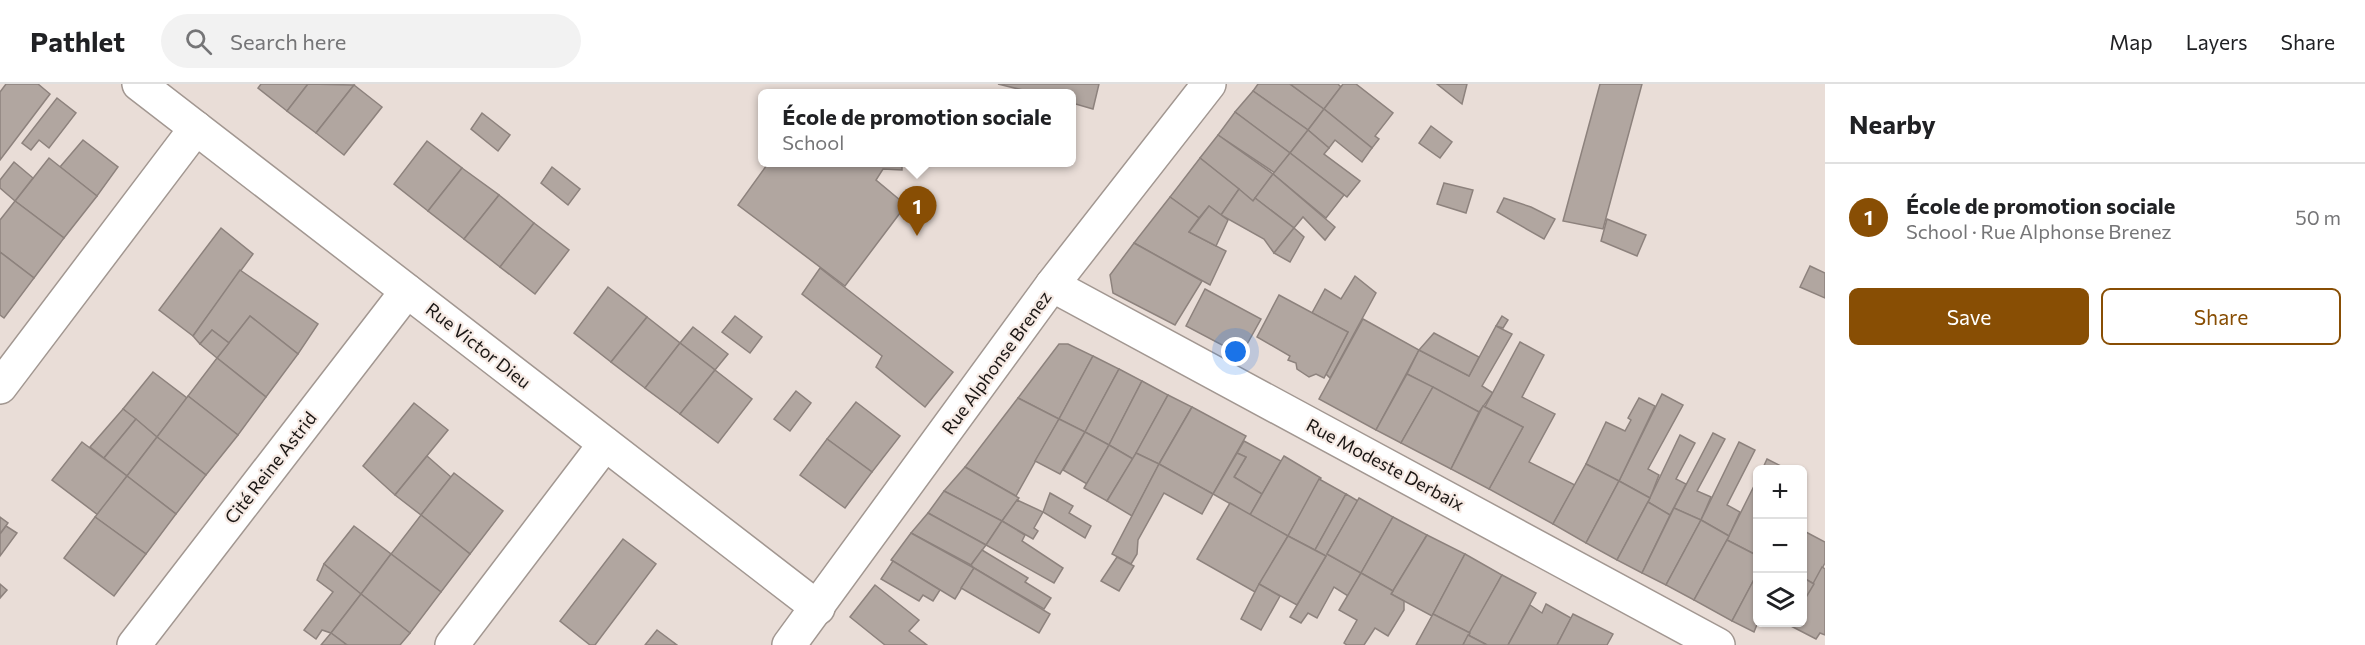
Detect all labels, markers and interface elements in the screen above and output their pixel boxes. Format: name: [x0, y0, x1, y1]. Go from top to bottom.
search box: [161, 14, 581, 68]
text: Pathlet: [30, 24, 125, 58]
icon: search: [182, 25, 215, 58]
text: Search here: [230, 28, 346, 55]
text: Map: [2109, 29, 2153, 54]
text: Layers: [2186, 29, 2248, 54]
text: Share: [2281, 29, 2335, 54]
popup: [758, 89, 1076, 167]
text: École de promotion sociale: [782, 103, 1052, 130]
text: Nearby: [1849, 108, 1936, 139]
text: School: [782, 130, 844, 154]
pin: 1: [898, 186, 936, 236]
text: École de promotion sociale: [1906, 192, 2175, 219]
text: 1: [1864, 205, 1873, 229]
text: 50 m: [2295, 205, 2341, 229]
text: School · Rue Alphonse Brenez: [1906, 219, 2171, 243]
street label: Rue Alphonse Brenez: [937, 286, 1056, 438]
button: Save: [1849, 288, 2089, 345]
button: Share: [2101, 288, 2341, 345]
street label: Rue Victor Dieu: [422, 297, 535, 393]
your location: [1221, 337, 1250, 366]
street label: Cité Reine Astrid: [220, 407, 321, 528]
street label: Rue Modeste Derbaix: [1303, 413, 1468, 515]
map controls: [1753, 465, 1807, 627]
button: +: [1753, 465, 1807, 519]
button: −: [1753, 519, 1807, 573]
button: layers: [1753, 573, 1807, 627]

